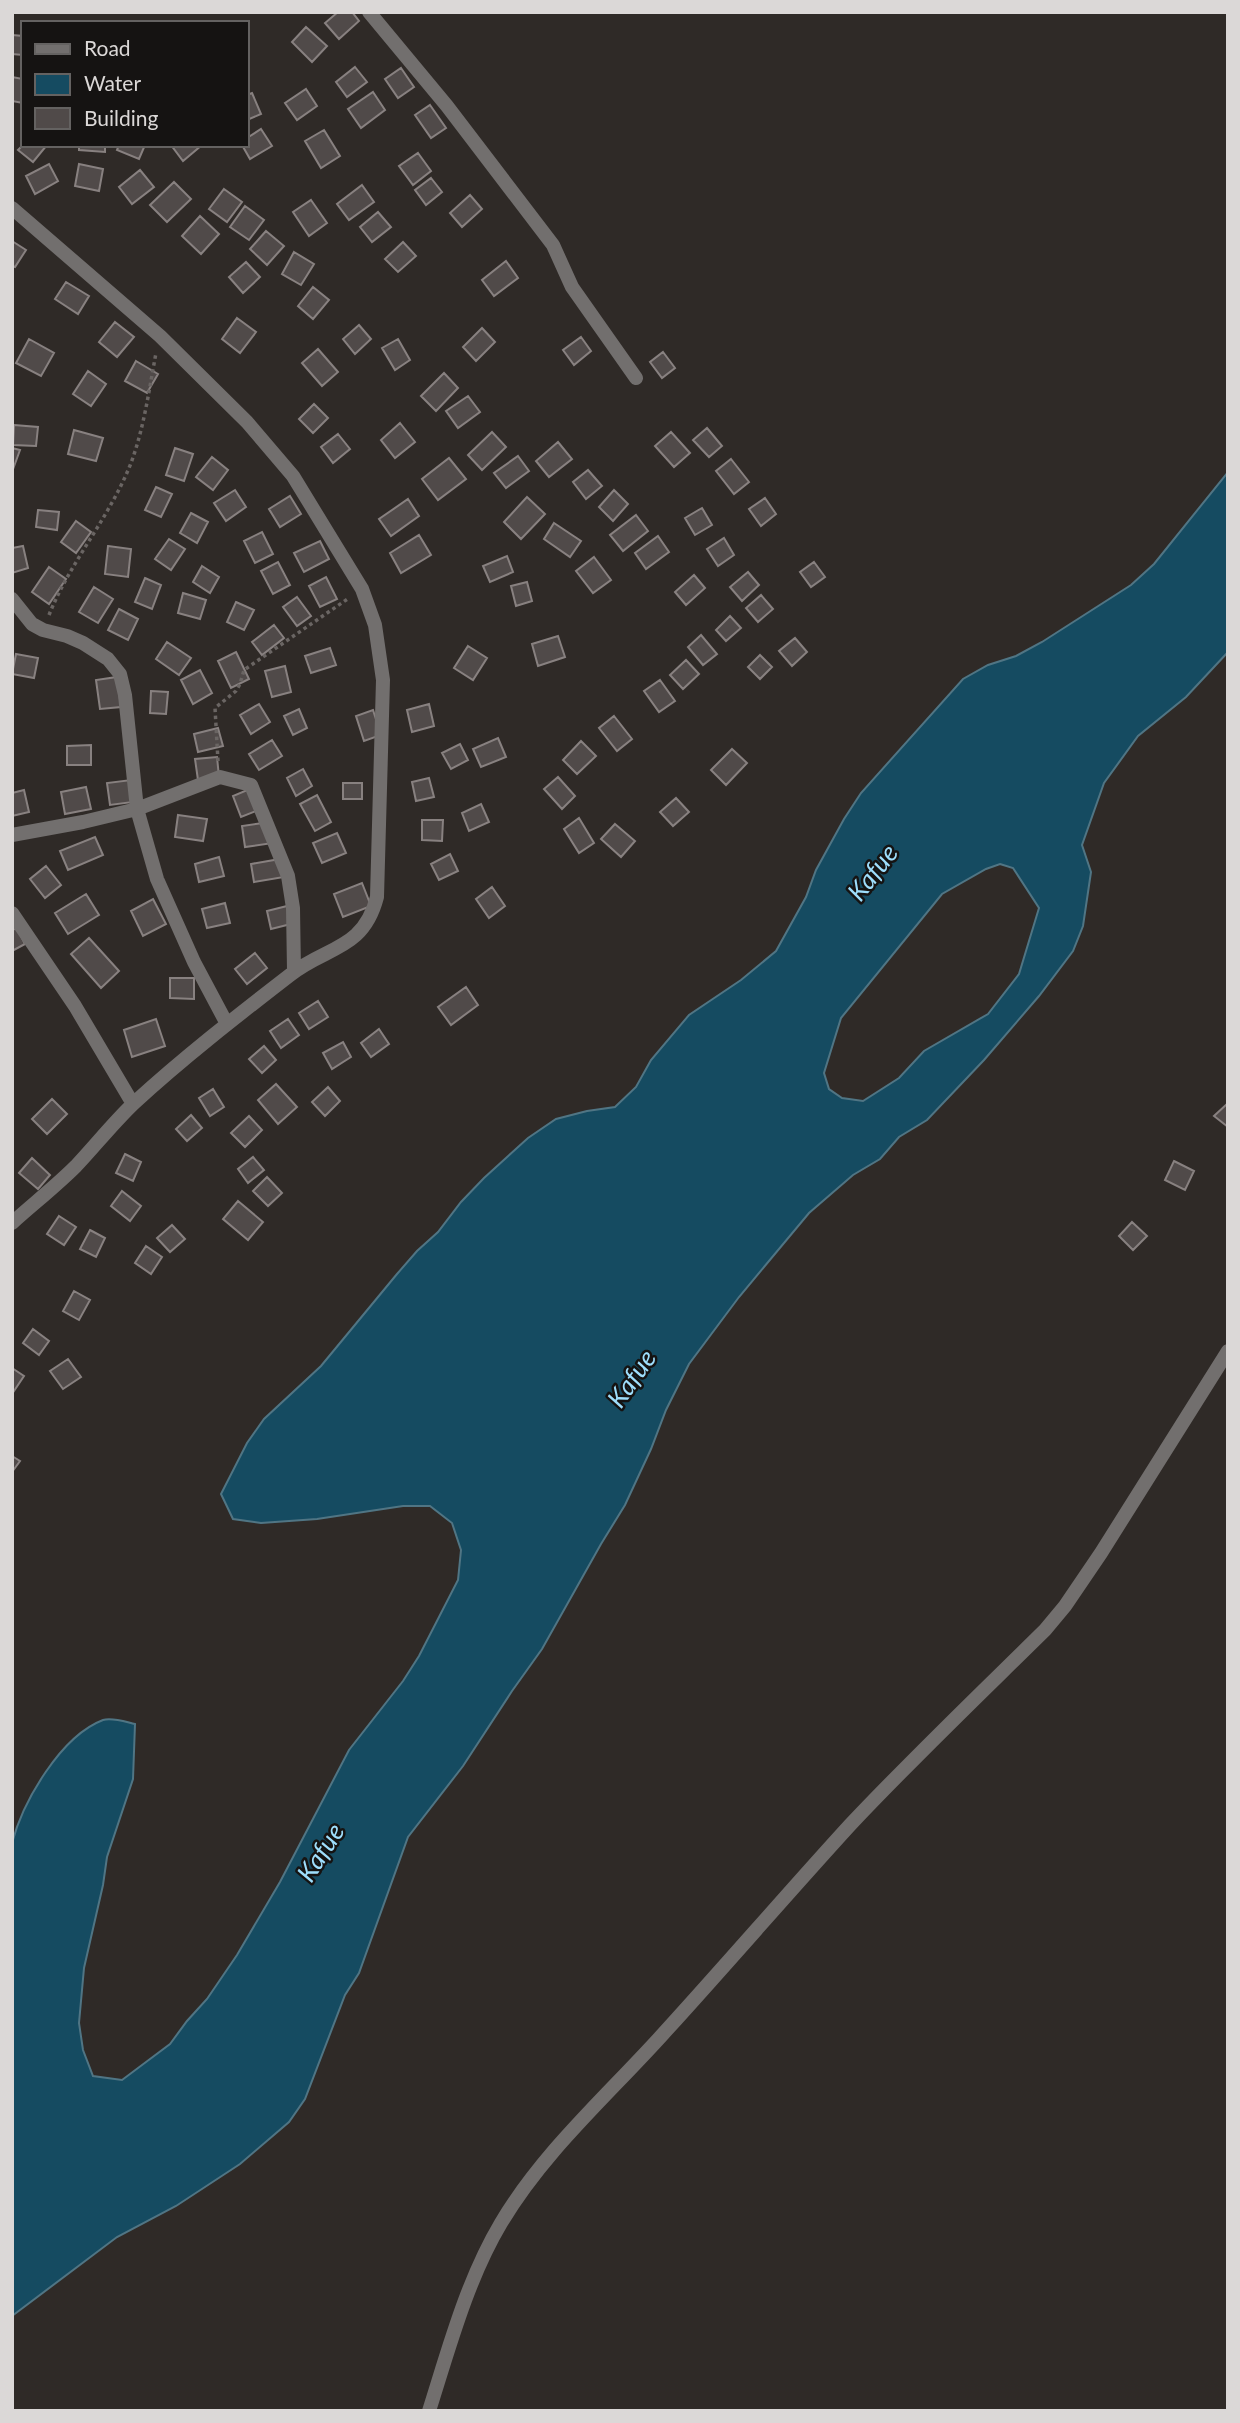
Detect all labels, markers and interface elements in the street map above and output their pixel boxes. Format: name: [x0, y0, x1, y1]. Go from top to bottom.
legend: [21, 21, 248, 147]
text: Road: [84, 35, 131, 60]
text: Water: [84, 70, 141, 95]
text: Building: [84, 105, 159, 130]
water label: Kafue: [840, 837, 904, 907]
water label: Kafue: [600, 1343, 662, 1413]
water label: Kafue: [289, 1817, 351, 1887]

